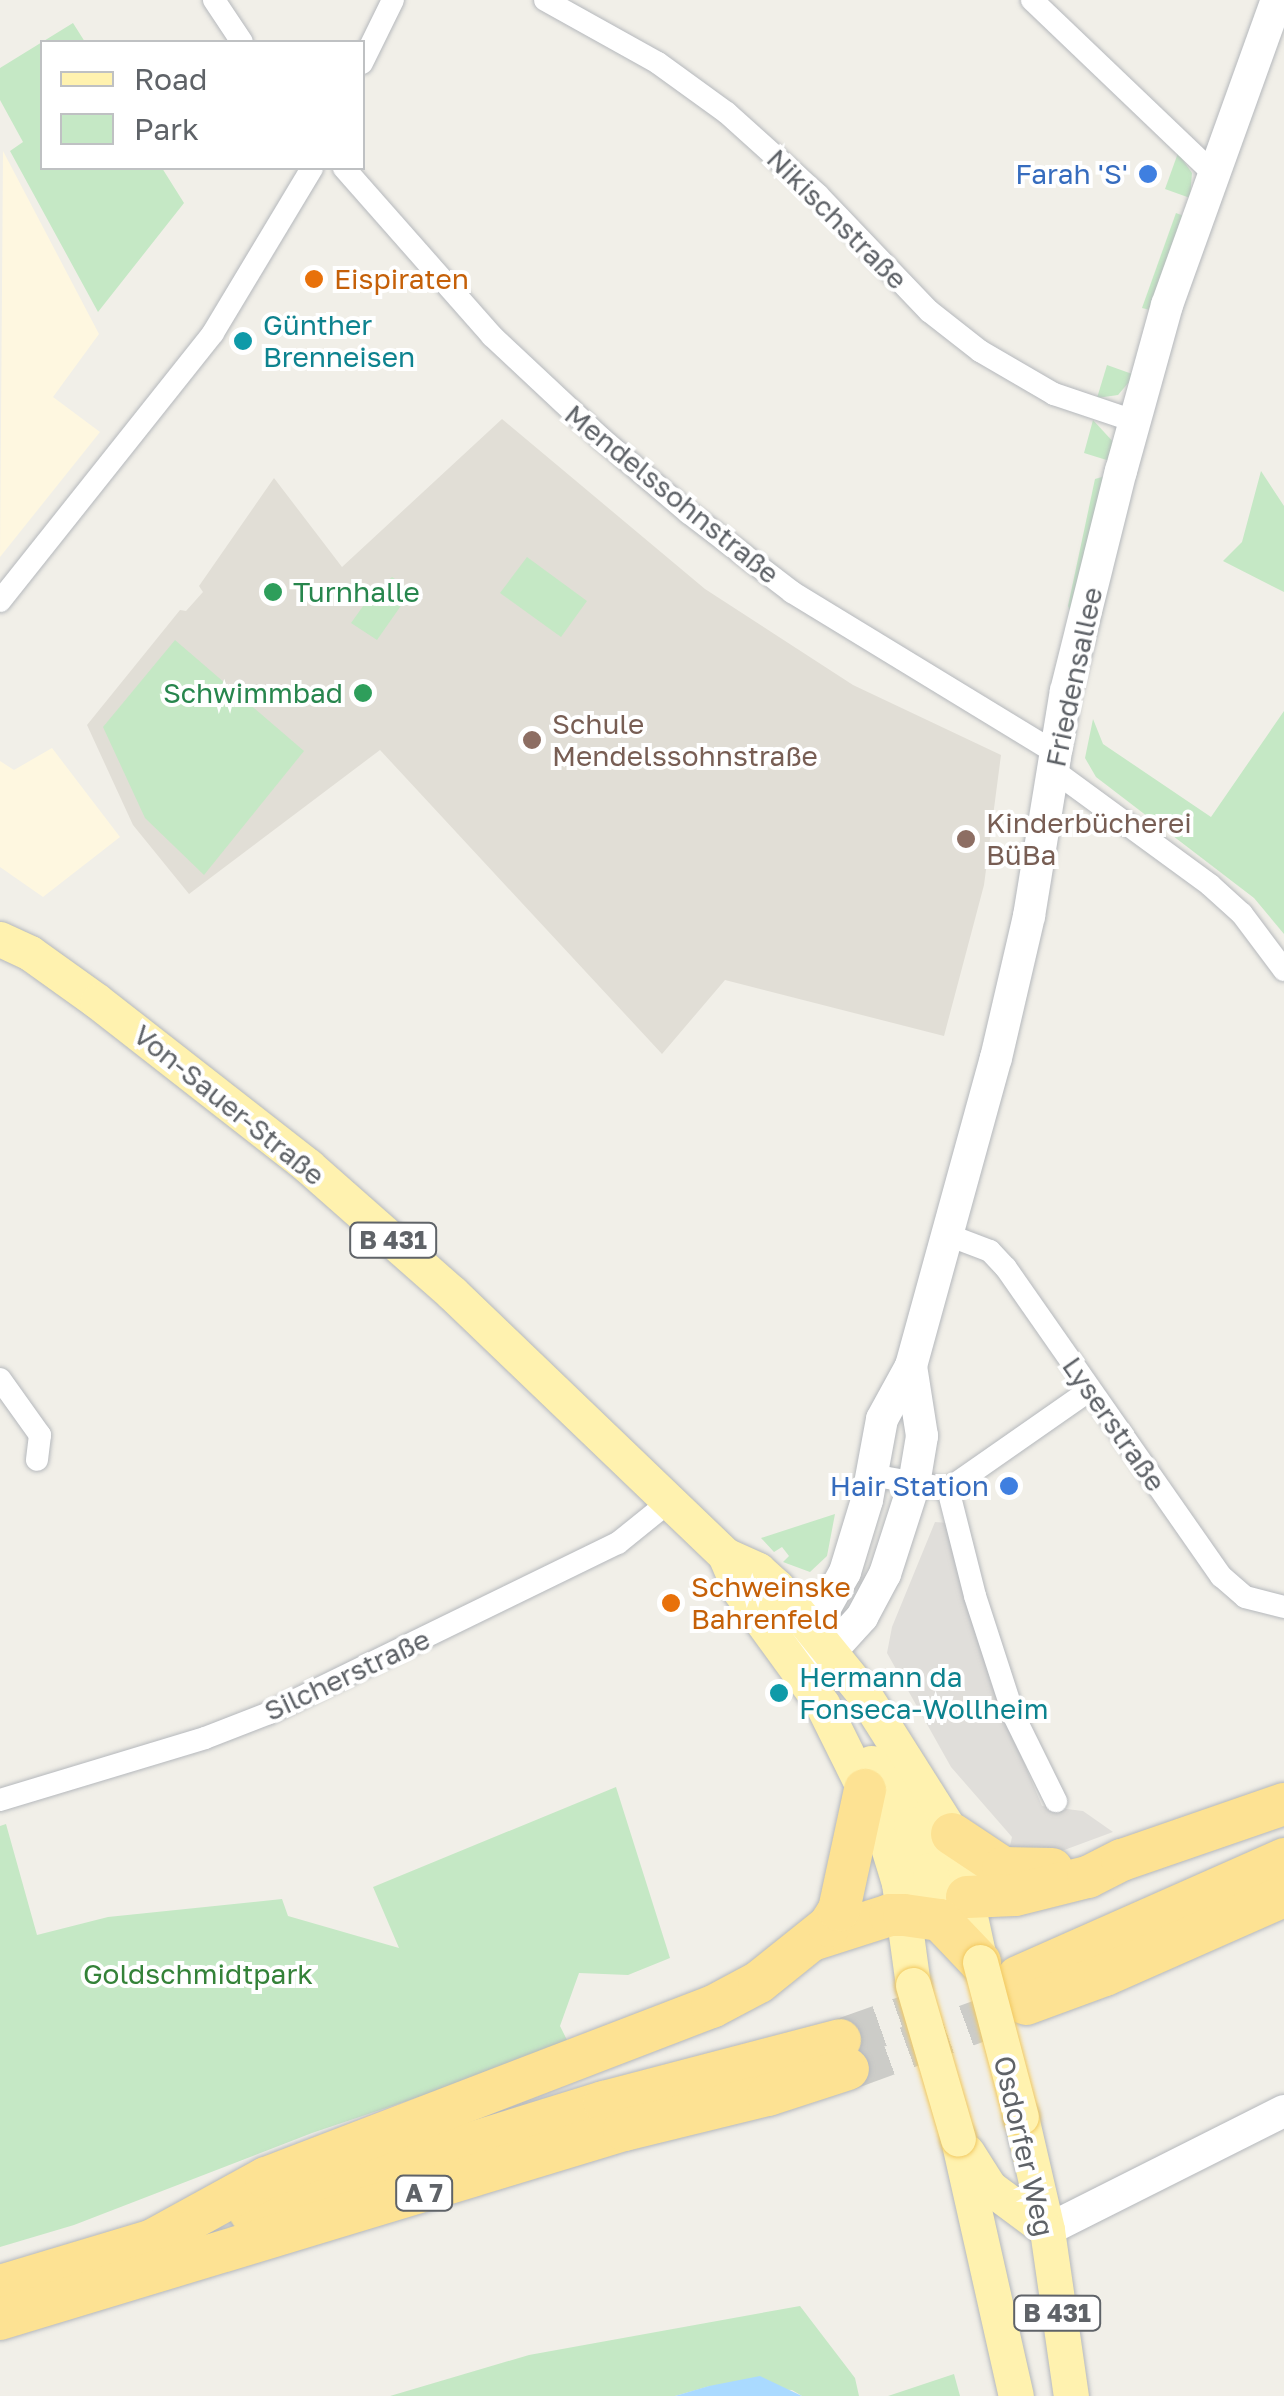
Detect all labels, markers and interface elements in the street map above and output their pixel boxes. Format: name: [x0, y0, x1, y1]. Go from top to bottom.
legend: [40, 40, 365, 170]
text: Road: [134, 61, 208, 97]
text: Park: [134, 111, 199, 147]
street label: Nikischstraße: [760, 142, 914, 296]
place label: Farah 'S': [1015, 157, 1128, 191]
marker: Farah 'S': [1137, 163, 1159, 185]
place label: Eispiraten: [334, 262, 469, 296]
marker: Eispiraten: [303, 268, 325, 290]
place label: Günther Brenneisen: [263, 308, 415, 374]
marker: Günther Brenneisen: [232, 330, 254, 352]
street label: Mendelssohnstraße: [558, 397, 786, 591]
place label: Turnhalle: [293, 575, 420, 609]
marker: Turnhalle: [262, 581, 284, 603]
street label: Friedensallee: [1039, 584, 1109, 770]
place label: Schwimmbad: [163, 676, 343, 710]
marker: Schwimmbad: [352, 682, 374, 704]
place label: Schule Mendelssohnstraße: [552, 707, 818, 773]
marker: Schule Mendelssohnstraße: [521, 729, 543, 751]
place label: Kinderbücherei BüBa: [986, 806, 1192, 872]
marker: Kinderbücherei BüBa: [955, 828, 977, 850]
street label: Von-Sauer-Straße: [127, 1018, 331, 1192]
road number: B 431: [348, 1220, 438, 1260]
street label: Lyserstraße: [1055, 1350, 1173, 1498]
place label: Hair Station: [830, 1469, 989, 1503]
marker: Hair Station: [998, 1475, 1020, 1497]
place label: Schweinske Bahrenfeld: [691, 1570, 851, 1636]
marker: Schweinske Bahrenfeld: [660, 1592, 682, 1614]
street label: Silcherstraße: [259, 1622, 435, 1728]
place label: Hermann da Fonseca-Wollheim: [799, 1660, 1048, 1726]
marker: Hermann da Fonseca-Wollheim: [768, 1682, 790, 1704]
park label: Goldschmidtpark: [83, 1957, 313, 1991]
street label: Osdorfer Weg: [987, 2052, 1061, 2240]
road number: A 7: [394, 2173, 454, 2213]
road number: B 431: [1012, 2293, 1102, 2333]

